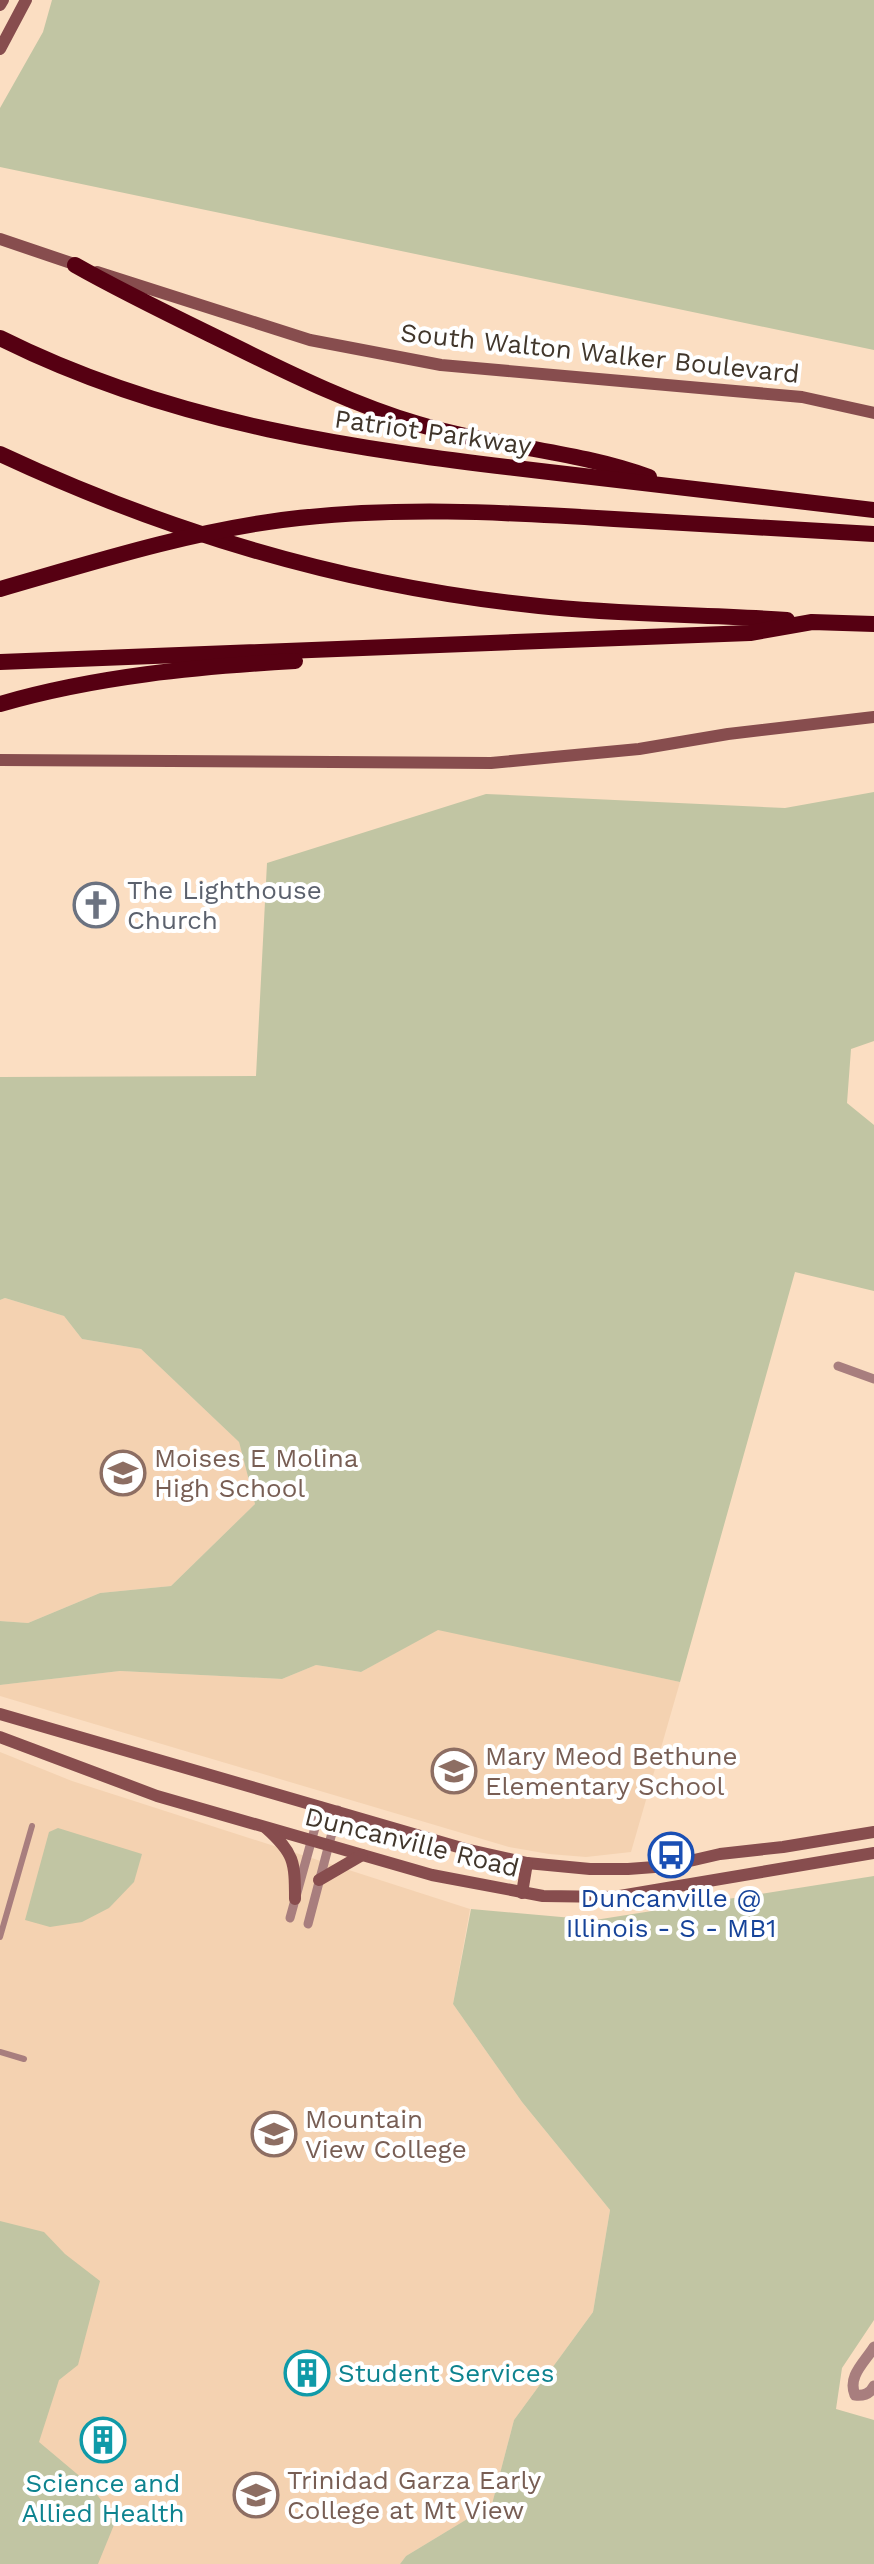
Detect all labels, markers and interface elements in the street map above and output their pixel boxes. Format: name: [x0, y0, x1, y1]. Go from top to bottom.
street label: South Walton Walker Boulevard: [399, 317, 801, 389]
street label: Patriot Parkway: [333, 403, 534, 461]
place label: The Lighthouse Church: [127, 875, 322, 935]
church icon: The Lighthouse Church: [72, 881, 120, 929]
place label: Moises E Molina High School: [154, 1443, 359, 1503]
school or university icon: Moises E Molina High School: [99, 1449, 147, 1497]
place label: Mary Meod Bethune Elementary School: [485, 1741, 738, 1801]
school or university icon: Mary Meod Bethune Elementary School: [430, 1747, 478, 1795]
street label: Duncanville Road: [302, 1801, 522, 1883]
bus stop icon: Duncanville @ Illinois - S - MB1: [647, 1831, 695, 1879]
place label: Duncanville @ Illinois - S - MB1: [566, 1883, 776, 1943]
place label: Mountain View College: [305, 2104, 467, 2164]
school or university icon: Mountain View College: [250, 2110, 298, 2158]
building icon: Student Services: [283, 2349, 331, 2397]
place label: Student Services: [338, 2358, 555, 2388]
building icon: Science and Allied Health: [79, 2416, 127, 2464]
place label: Trinidad Garza Early College at Mt View: [287, 2465, 542, 2525]
place label: Science and Allied Health: [21, 2468, 185, 2528]
school or university icon: Trinidad Garza Early College at Mt View: [232, 2471, 280, 2519]

